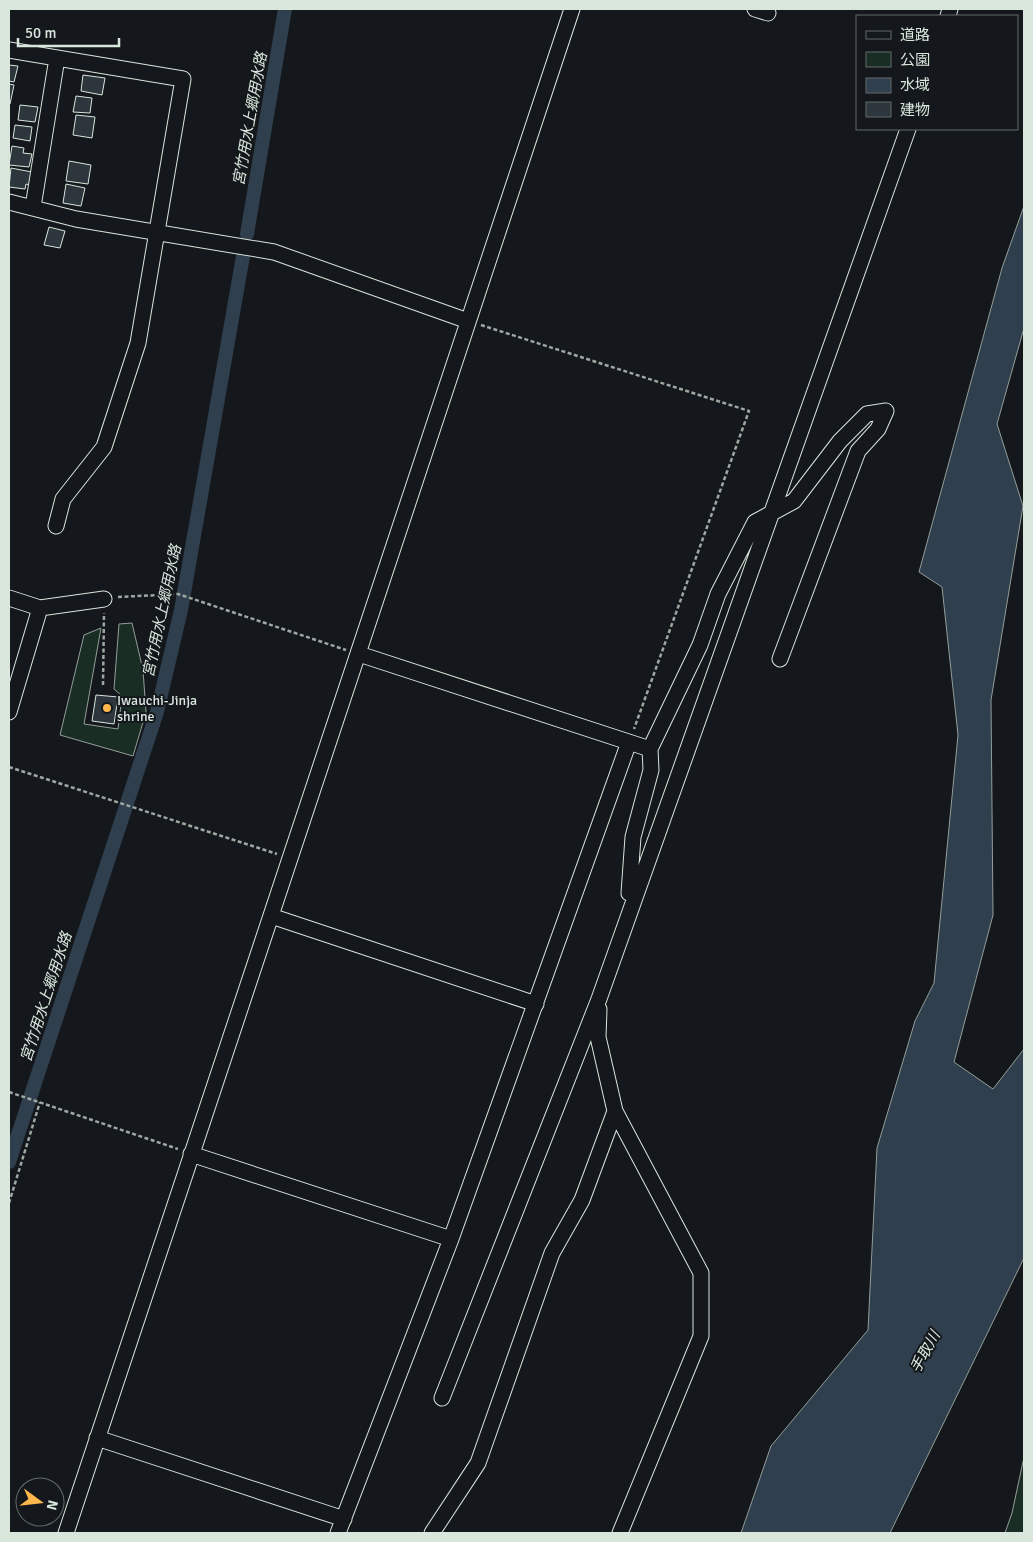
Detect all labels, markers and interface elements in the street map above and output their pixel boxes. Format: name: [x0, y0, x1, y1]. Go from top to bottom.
scale bar: [18, 15, 119, 47]
legend: [856, 15, 1018, 130]
text: 50 m: [25, 24, 56, 42]
text: 道路: [900, 26, 930, 44]
water label: 宮竹用水上郷用水路: [229, 49, 271, 187]
text: 公園: [900, 51, 930, 69]
text: 水域: [900, 76, 930, 94]
text: 建物: [900, 101, 930, 119]
water label: 宮竹用水上郷用水路: [139, 541, 185, 679]
place label: Iwauchi-Jinja shrine: [117, 692, 197, 725]
marker: Iwauchi-Jinja shrine: [101, 702, 113, 714]
water label: 宮竹用水上郷用水路: [17, 928, 76, 1064]
water label: 手取川: [906, 1326, 945, 1376]
north arrow: [15, 1477, 65, 1527]
text: N: [43, 1498, 62, 1512]

